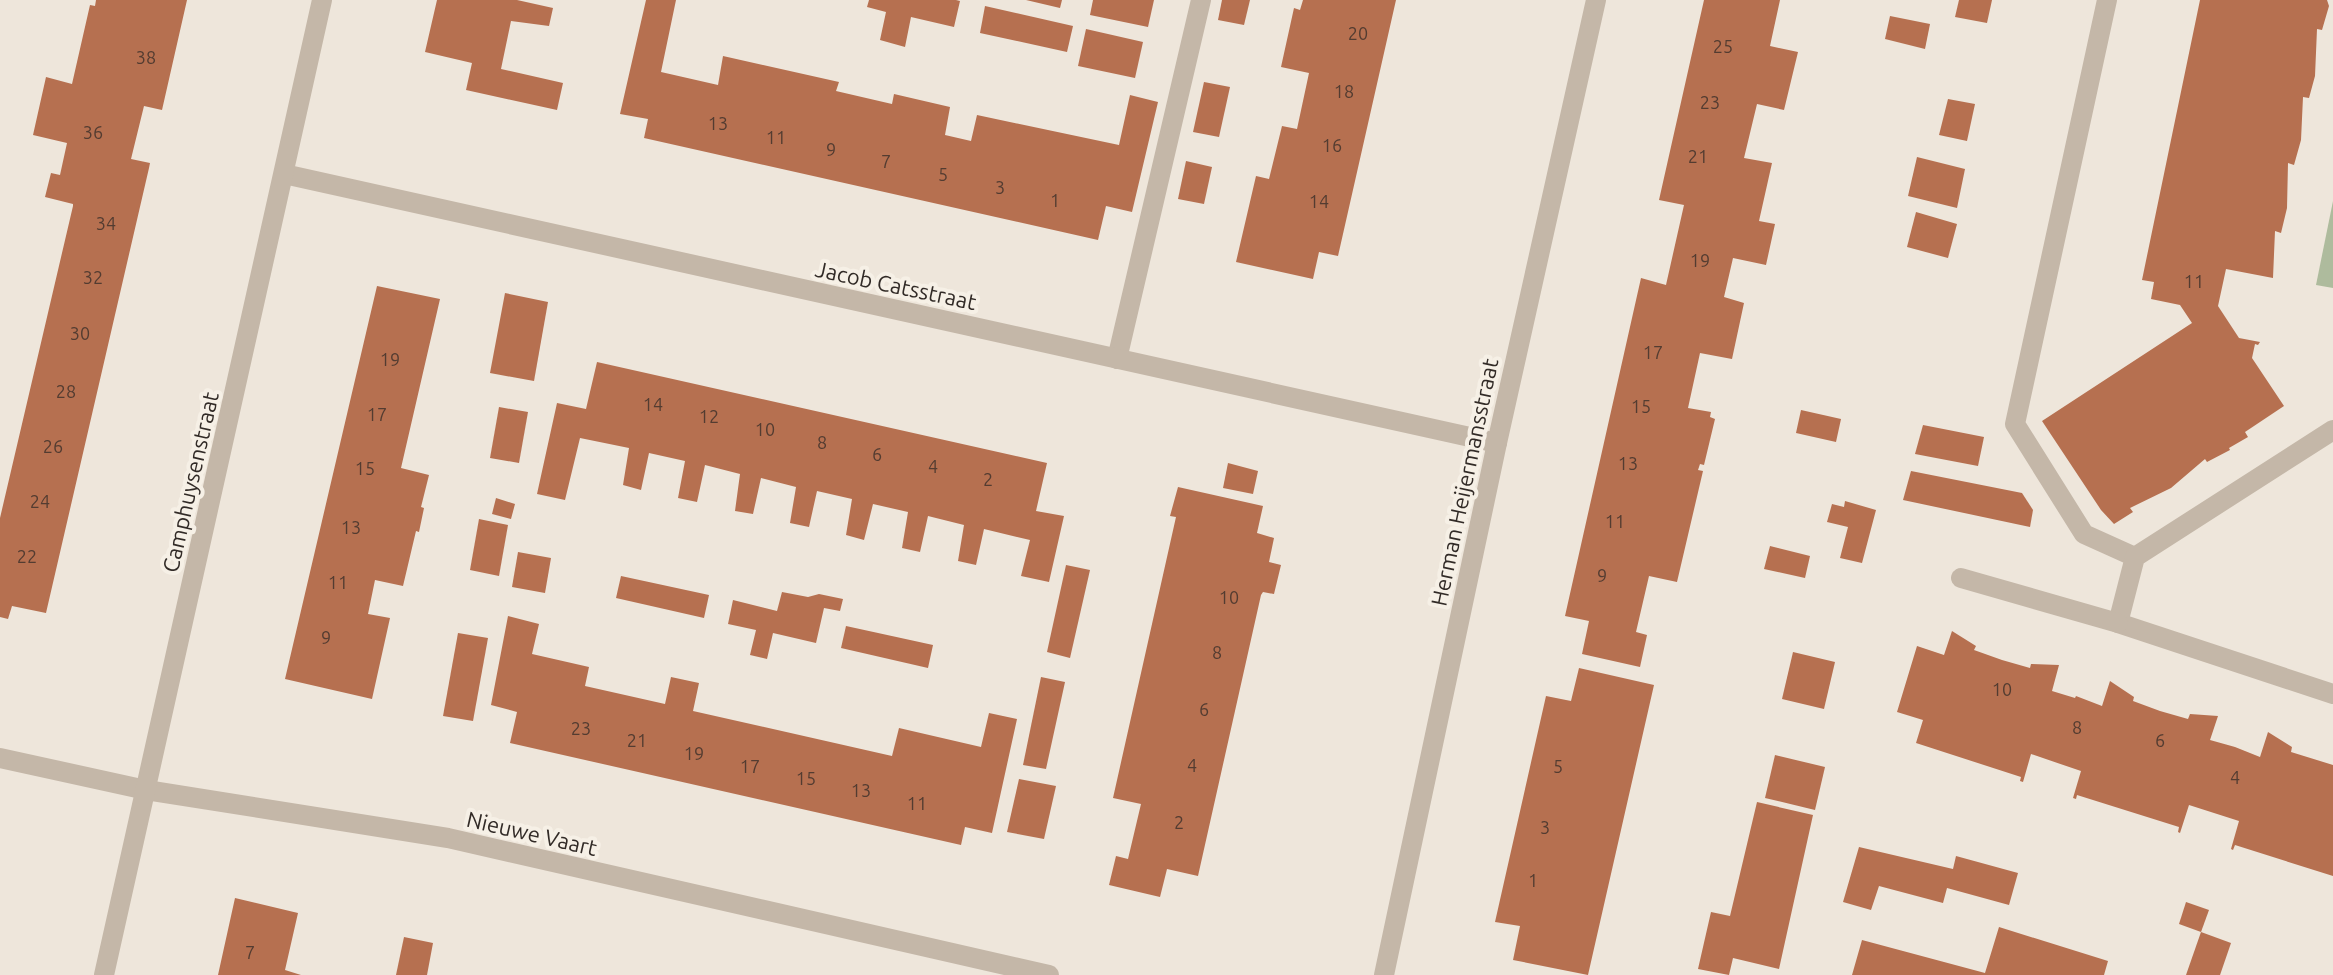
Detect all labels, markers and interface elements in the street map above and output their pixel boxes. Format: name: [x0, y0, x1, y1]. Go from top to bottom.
house number: 20: [1348, 23, 1368, 43]
house number: 25: [1713, 36, 1733, 56]
house number: 38: [136, 47, 156, 67]
house number: 18: [1334, 81, 1354, 101]
house number: 23: [1700, 92, 1720, 112]
house number: 13: [708, 113, 728, 133]
house number: 36: [83, 122, 103, 142]
house number: 11: [766, 127, 786, 147]
house number: 16: [1322, 135, 1342, 155]
house number: 9: [826, 139, 836, 159]
house number: 21: [1688, 146, 1708, 166]
house number: 7: [881, 151, 891, 171]
house number: 5: [938, 164, 948, 184]
house number: 3: [995, 177, 1005, 197]
house number: 1: [1050, 190, 1060, 210]
house number: 14: [1309, 191, 1329, 211]
house number: 34: [96, 213, 116, 233]
house number: 19: [1690, 250, 1710, 270]
street label: Jacob Catsstraat: [813, 256, 979, 314]
house number: 32: [83, 267, 103, 287]
house number: 11: [2184, 271, 2204, 291]
house number: 30: [70, 323, 90, 343]
house number: 17: [1643, 342, 1663, 362]
house number: 19: [380, 349, 400, 369]
street label: Herman Heijermansstraat: [1426, 356, 1503, 608]
house number: 28: [56, 381, 76, 401]
street label: Camphuysenstraat: [157, 389, 223, 575]
house number: 14: [643, 394, 663, 414]
house number: 15: [1631, 396, 1651, 416]
house number: 17: [367, 404, 387, 424]
house number: 12: [699, 406, 719, 426]
house number: 10: [755, 419, 775, 439]
house number: 8: [817, 432, 827, 452]
house number: 26: [43, 436, 63, 456]
house number: 6: [872, 444, 882, 464]
house number: 13: [1618, 453, 1638, 473]
house number: 4: [928, 456, 938, 476]
house number: 15: [355, 458, 375, 478]
house number: 2: [983, 469, 993, 489]
house number: 24: [30, 491, 50, 511]
house number: 11: [1605, 511, 1625, 531]
house number: 13: [341, 517, 361, 537]
house number: 22: [17, 546, 37, 566]
house number: 9: [1597, 565, 1607, 585]
house number: 11: [328, 572, 348, 592]
house number: 10: [1219, 587, 1239, 607]
house number: 9: [321, 627, 331, 647]
house number: 8: [1212, 642, 1222, 662]
house number: 10: [1992, 679, 2012, 699]
house number: 6: [1199, 699, 1209, 719]
house number: 8: [2072, 717, 2082, 737]
house number: 23: [571, 718, 591, 738]
house number: 21: [627, 730, 647, 750]
house number: 6: [2155, 730, 2165, 750]
house number: 19: [684, 743, 704, 763]
house number: 4: [1187, 755, 1197, 775]
house number: 17: [740, 756, 760, 776]
house number: 5: [1553, 756, 1563, 776]
house number: 4: [2230, 767, 2240, 787]
house number: 15: [796, 768, 816, 788]
house number: 13: [851, 780, 871, 800]
house number: 11: [907, 793, 927, 813]
street label: Nieuwe Vaart: [464, 806, 600, 860]
house number: 2: [1174, 812, 1184, 832]
house number: 3: [1540, 817, 1550, 837]
house number: 1: [1528, 870, 1538, 890]
house number: 7: [245, 942, 255, 962]

